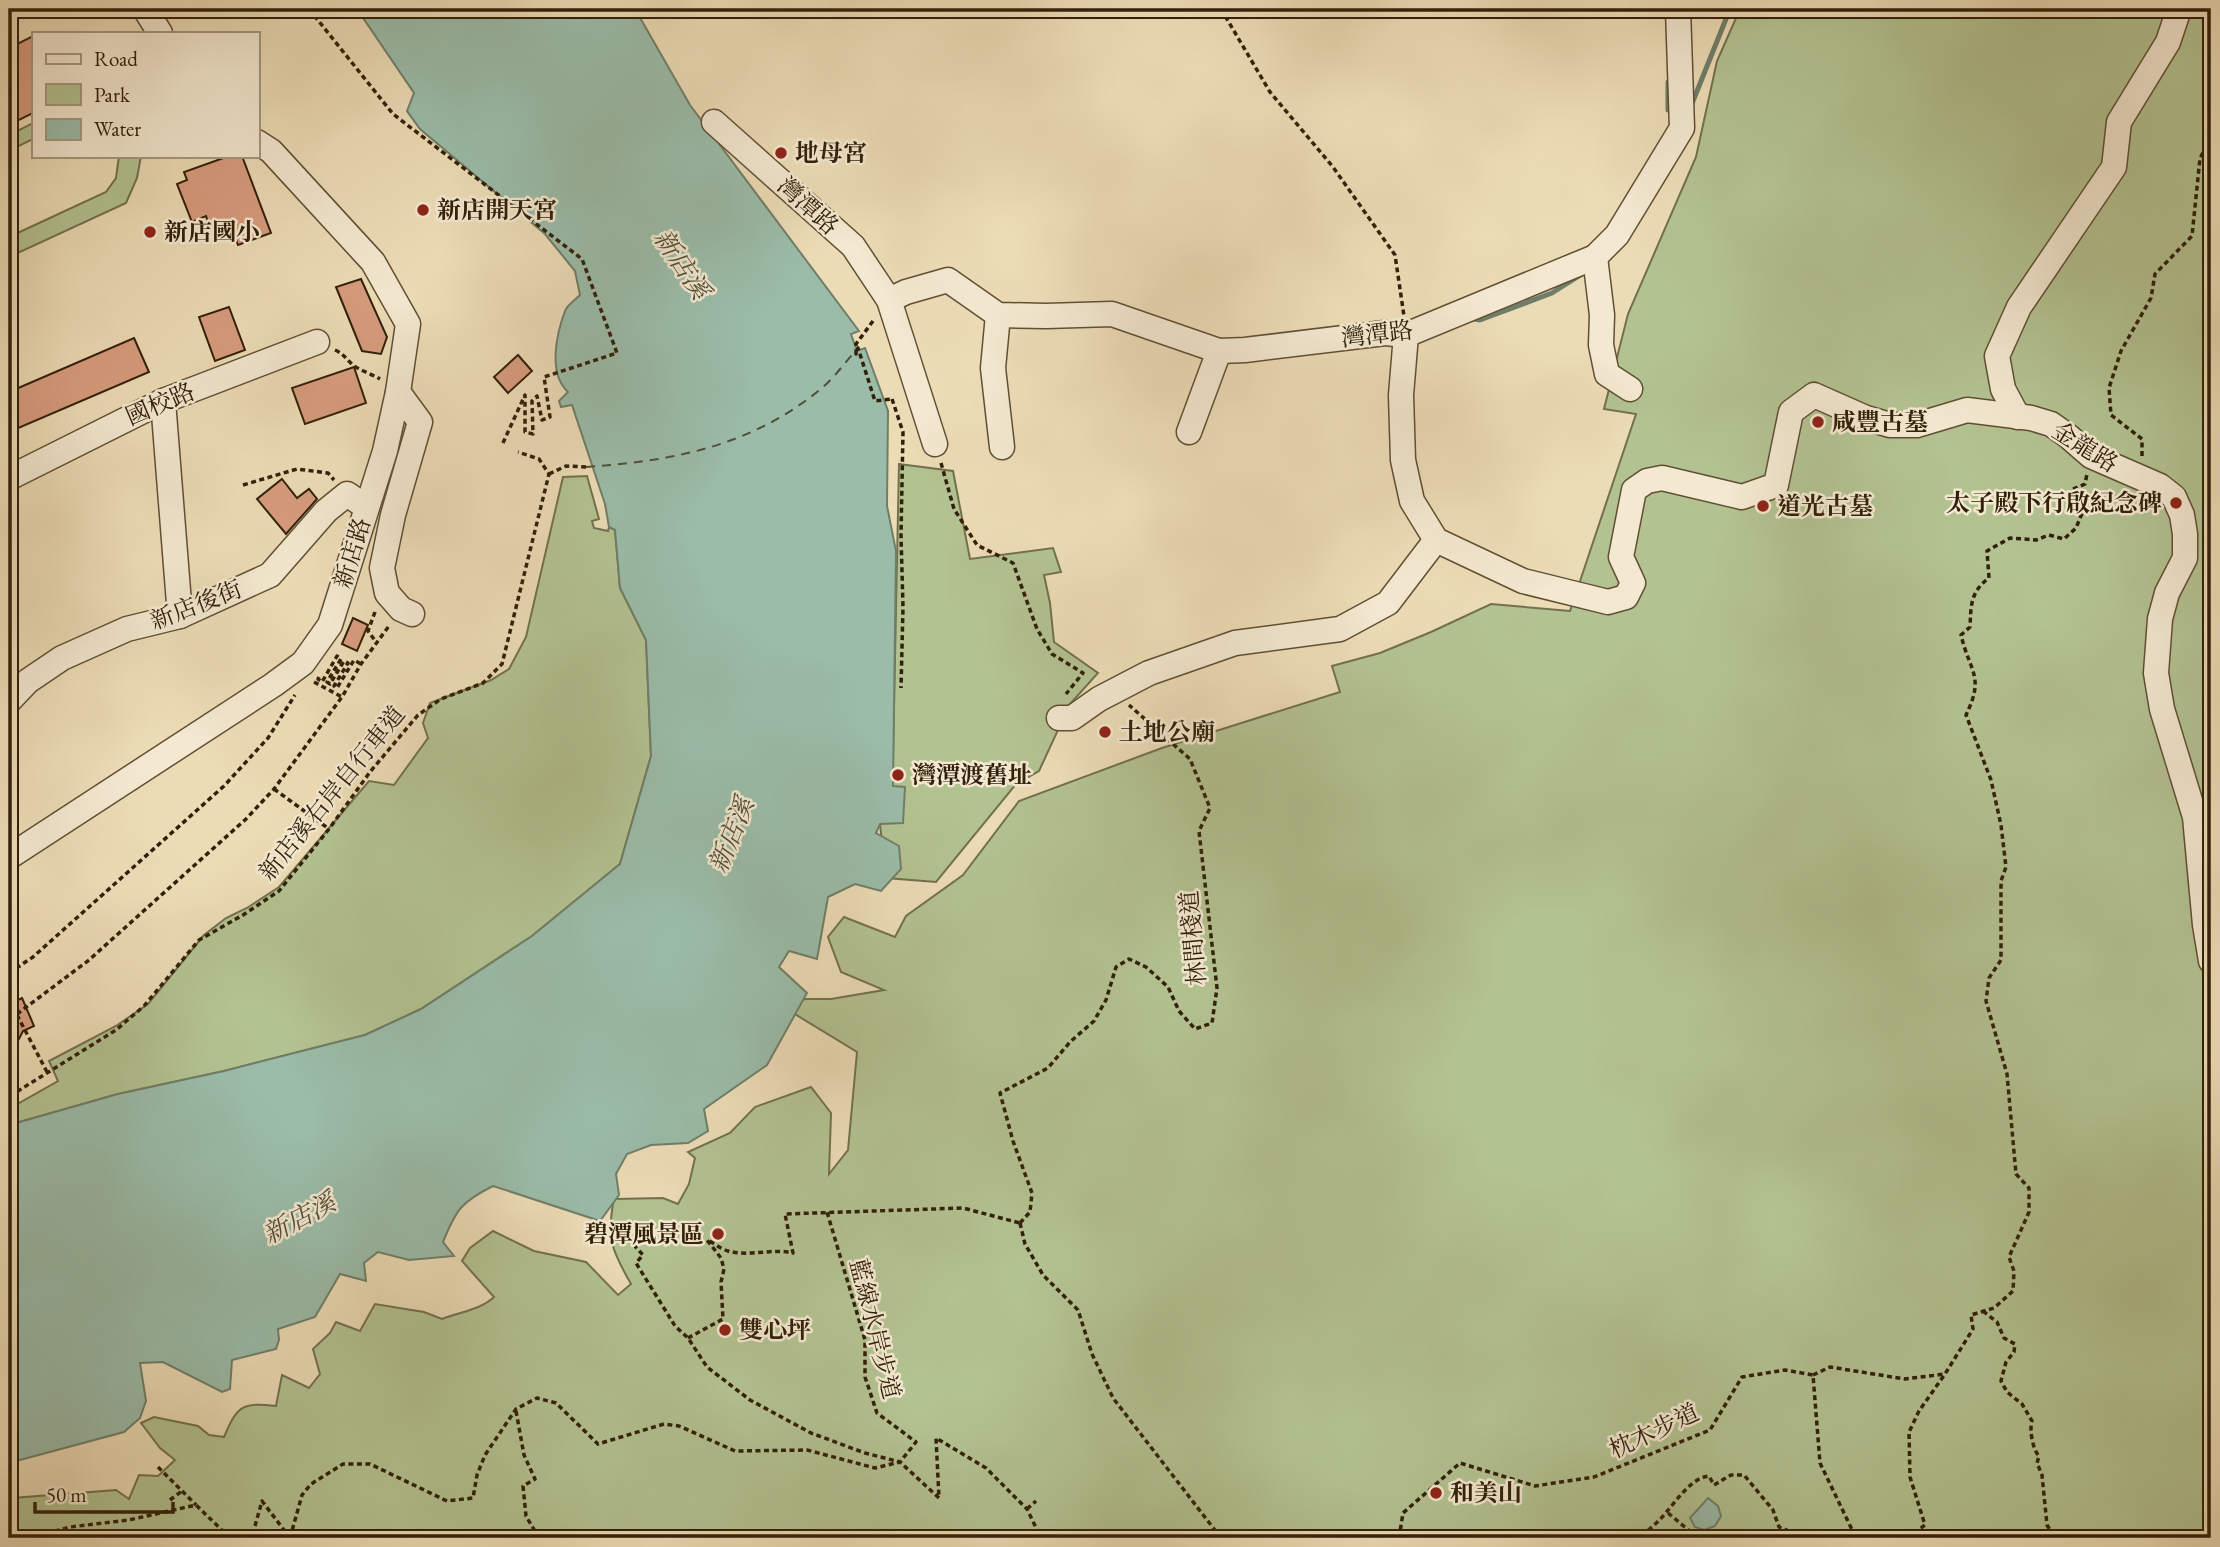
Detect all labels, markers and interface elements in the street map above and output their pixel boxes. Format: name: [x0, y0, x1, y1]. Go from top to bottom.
legend: [32, 32, 259, 158]
text: Road: [94, 45, 138, 72]
text: Park: [94, 81, 131, 108]
text: Water: [94, 115, 141, 142]
place label: 地母宮: [795, 137, 867, 168]
marker: 地母宮: [773, 145, 789, 161]
street label: 灣潭路: [771, 170, 845, 241]
place label: 新店開天宮: [437, 194, 557, 225]
marker: 新店開天宮: [415, 202, 431, 218]
place label: 新店國小: [164, 216, 260, 247]
water label: 新店溪: [646, 222, 720, 308]
marker: 新店國小: [142, 224, 158, 240]
street label: 灣潭路: [1339, 314, 1415, 353]
street label: 國校路: [121, 375, 199, 432]
place label: 咸豐古墓: [1832, 406, 1928, 437]
marker: 咸豐古墓: [1810, 414, 1826, 430]
street label: 金龍路: [2047, 414, 2124, 479]
place label: 太子殿下行啟紀念碑: [1946, 487, 2162, 518]
place label: 道光古墓: [1777, 490, 1873, 521]
marker: 太子殿下行啟紀念碑: [2168, 495, 2184, 511]
marker: 道光古墓: [1755, 498, 1771, 514]
street label: 新店路: [326, 514, 377, 592]
street label: 新店後街: [145, 573, 246, 636]
street label: 新店溪右岸自行車道: [252, 699, 412, 886]
place label: 土地公廟: [1119, 716, 1215, 747]
marker: 土地公廟: [1097, 724, 1113, 740]
place label: 灣潭渡舊址: [912, 759, 1032, 790]
marker: 灣潭渡舊址: [890, 767, 906, 783]
water label: 新店溪: [701, 790, 762, 878]
street label: 林間棧道: [1173, 889, 1212, 987]
water label: 新店溪: [257, 1183, 344, 1251]
place label: 碧潭風景區: [584, 1218, 704, 1249]
marker: 碧潭風景區: [710, 1226, 726, 1242]
street label: 藍線水岸步道: [843, 1255, 908, 1402]
place label: 雙心坪: [739, 1314, 811, 1345]
marker: 雙心坪: [717, 1322, 733, 1338]
street label: 枕木步道: [1604, 1396, 1704, 1465]
scale bar: [35, 1470, 173, 1514]
place label: 和美山: [1450, 1477, 1522, 1508]
text: 50 m: [46, 1481, 87, 1508]
marker: 和美山: [1428, 1485, 1444, 1501]

